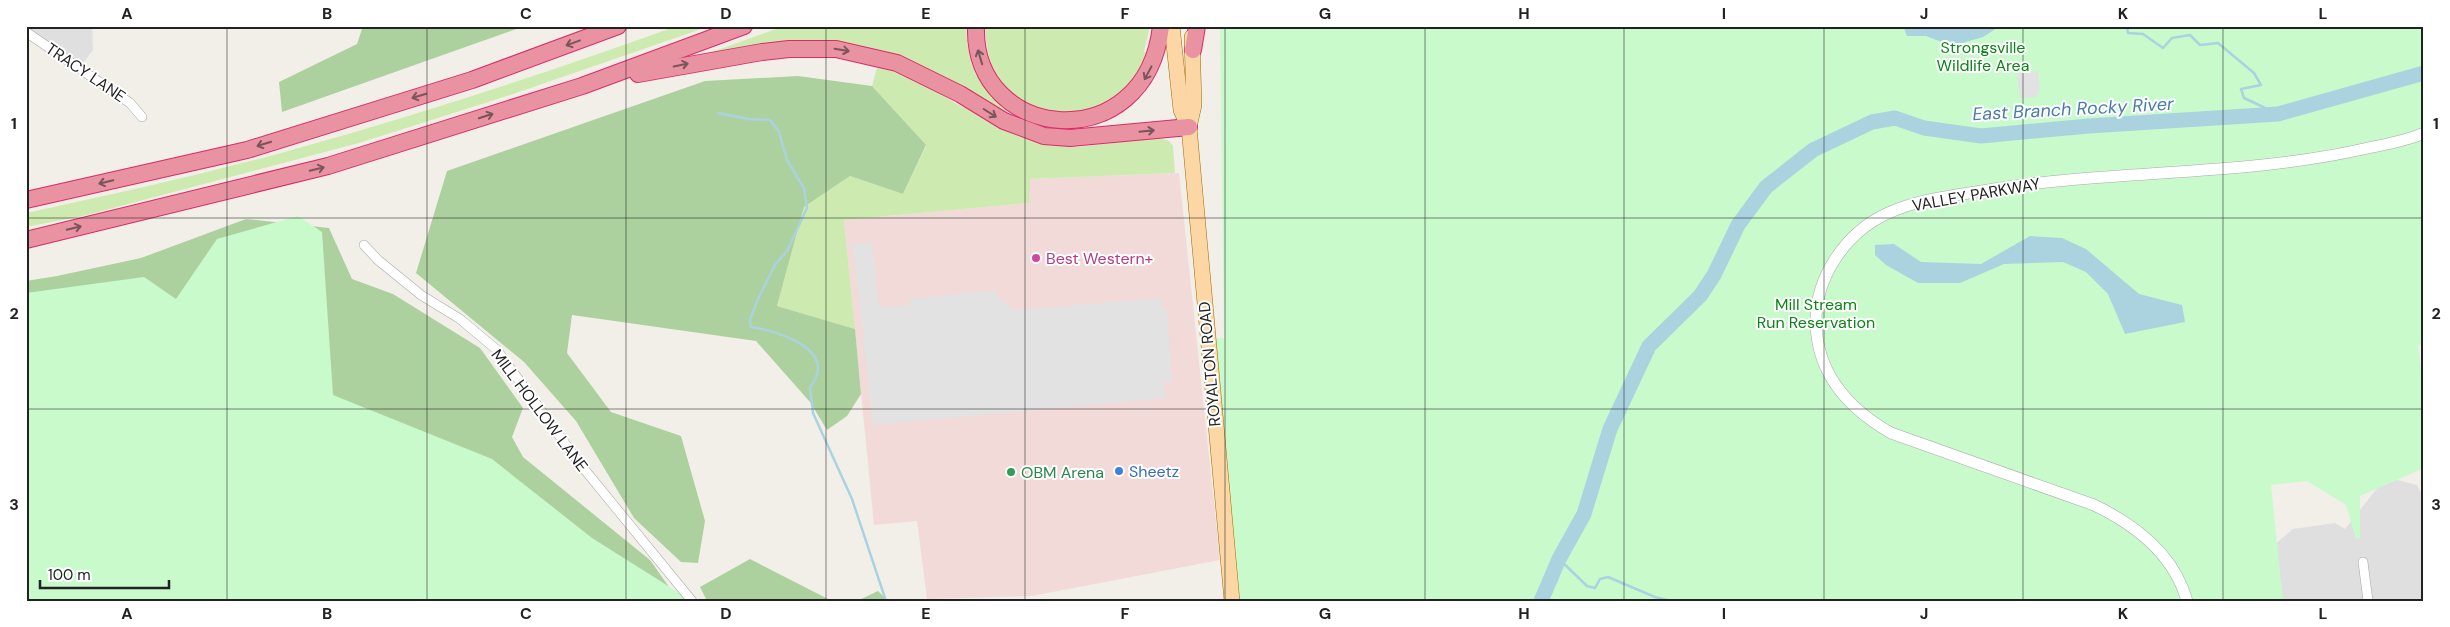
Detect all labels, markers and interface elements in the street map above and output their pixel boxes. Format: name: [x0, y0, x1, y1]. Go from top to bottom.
text: A: [121, 3, 133, 24]
text: B: [322, 3, 332, 24]
text: C: [520, 3, 532, 24]
text: D: [720, 3, 732, 24]
text: E: [921, 3, 931, 24]
text: F: [1121, 3, 1130, 24]
text: G: [1319, 3, 1331, 24]
text: H: [1518, 3, 1530, 24]
text: I: [1722, 3, 1726, 24]
text: J: [1920, 3, 1928, 24]
text: K: [2118, 3, 2129, 24]
text: L: [2319, 3, 2328, 24]
park label: Strongsville Wildlife Area: [1937, 37, 2029, 76]
street label: TRACY LANE: [42, 38, 130, 107]
one-way arrow: [565, 39, 581, 48]
one-way arrow: [833, 46, 849, 56]
one-way arrow: [975, 49, 985, 65]
one-way arrow: [672, 60, 688, 69]
one-way arrow: [1143, 65, 1153, 80]
one-way arrow: [412, 92, 428, 102]
water label: East Branch Rocky River: [1972, 92, 2176, 126]
one-way arrow: [983, 108, 997, 118]
one-way arrow: [478, 110, 494, 120]
text: 1: [11, 113, 17, 134]
text: 1: [2433, 113, 2439, 134]
one-way arrow: [1139, 126, 1155, 136]
one-way arrow: [256, 140, 272, 150]
one-way arrow: [308, 164, 324, 173]
street label: VALLEY PARKWAY: [1910, 173, 2042, 216]
one-way arrow: [98, 178, 114, 187]
one-way arrow: [65, 223, 81, 232]
place label: Best Western+: [1046, 248, 1154, 269]
marker: Best Western+: [1030, 252, 1042, 264]
park label: Mill Stream Run Reservation: [1757, 294, 1875, 333]
street label: ROYALTON ROAD: [1194, 301, 1225, 427]
text: 2: [9, 303, 19, 324]
text: 2: [2431, 303, 2441, 324]
street label: MILL HOLLOW LANE: [487, 345, 593, 476]
place label: Sheetz: [1129, 461, 1179, 482]
place label: OBM Arena: [1021, 462, 1104, 483]
marker: Sheetz: [1113, 465, 1125, 477]
marker: OBM Arena: [1005, 466, 1017, 478]
text: 3: [9, 494, 19, 515]
text: 3: [2431, 494, 2441, 515]
scale bar: [40, 557, 169, 589]
text: 100 m: [48, 565, 91, 585]
text: A: [121, 603, 133, 624]
text: B: [322, 603, 332, 624]
text: C: [520, 603, 532, 624]
text: D: [720, 603, 732, 624]
text: E: [921, 603, 931, 624]
text: F: [1121, 603, 1130, 624]
text: G: [1319, 603, 1331, 624]
text: H: [1518, 603, 1530, 624]
text: I: [1722, 603, 1726, 624]
text: J: [1920, 603, 1928, 624]
text: K: [2118, 603, 2129, 624]
text: L: [2319, 603, 2328, 624]

